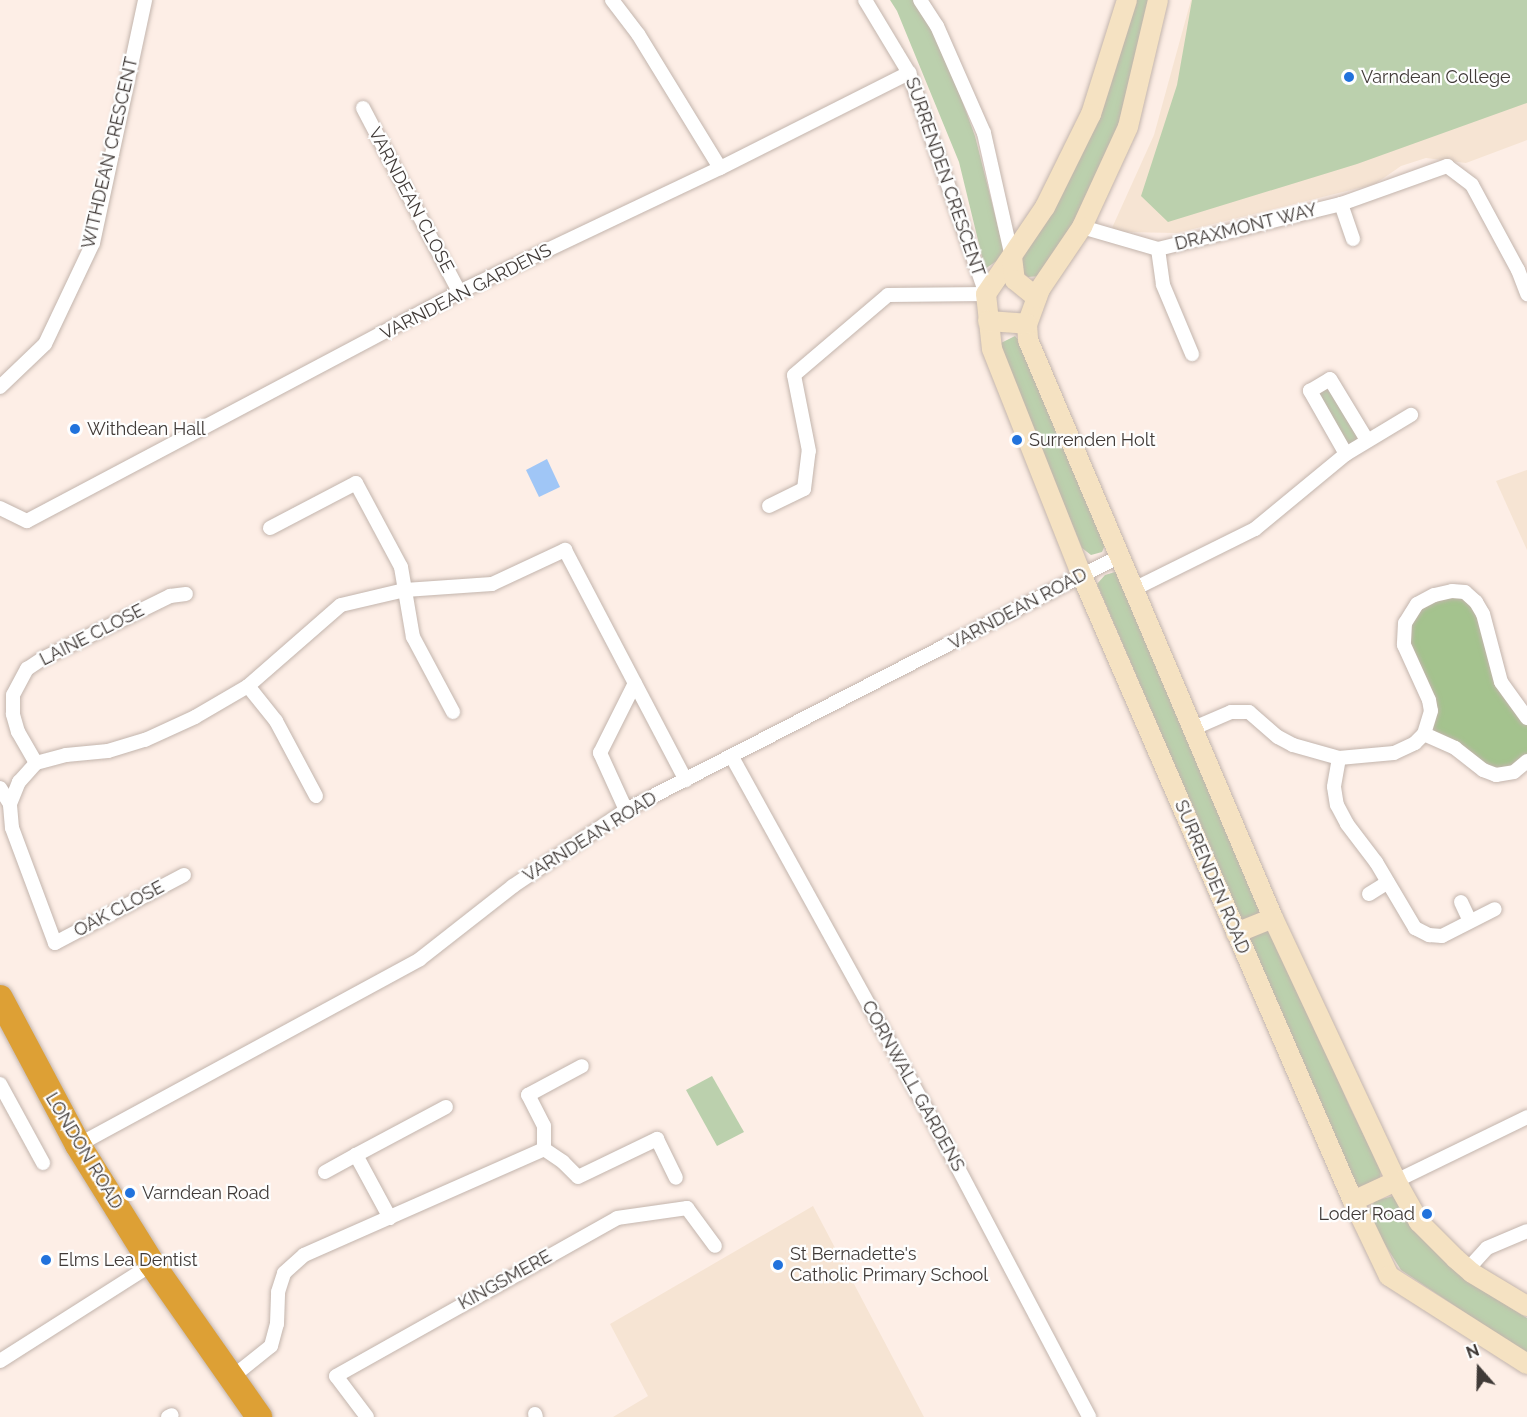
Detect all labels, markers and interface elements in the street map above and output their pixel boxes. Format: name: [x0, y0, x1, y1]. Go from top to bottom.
street label: WITHDEAN CRESCENT: [77, 55, 143, 251]
place label: Varndean College: [1361, 66, 1511, 88]
marker: Varndean College: [1342, 70, 1356, 84]
street label: SURRENDEN CRESCENT: [901, 75, 989, 279]
street label: VARNDEAN CLOSE: [364, 124, 458, 276]
street label: DRAXMONT WAY: [1172, 199, 1320, 255]
street label: VARNDEAN GARDENS: [377, 239, 555, 345]
place label: Withdean Hall: [87, 418, 206, 440]
marker: Withdean Hall: [68, 422, 82, 436]
place label: Surrenden Holt: [1029, 429, 1156, 451]
marker: Surrenden Holt: [1010, 433, 1024, 447]
street label: VARNDEAN ROAD: [945, 563, 1091, 655]
street label: LAINE CLOSE: [36, 599, 148, 671]
street label: VARNDEAN ROAD: [519, 787, 661, 887]
street label: SURRENDEN ROAD: [1170, 797, 1254, 957]
street label: OAK CLOSE: [70, 876, 168, 942]
street label: CORNWALL GARDENS: [857, 997, 969, 1175]
street label: LONDON ROAD: [41, 1089, 127, 1213]
place label: Varndean Road: [142, 1182, 270, 1204]
marker: Varndean Road: [123, 1186, 137, 1200]
place label: Loder Road: [1318, 1203, 1415, 1225]
marker: Loder Road: [1420, 1207, 1434, 1221]
place label: St Bernadette's Catholic Primary School: [790, 1244, 989, 1286]
street label: KINGSMERE: [455, 1246, 555, 1314]
place label: Elms Lea Dentist: [58, 1249, 197, 1271]
marker: Elms Lea Dentist: [39, 1253, 53, 1267]
marker: St Bernadette's Catholic Primary School: [771, 1258, 785, 1272]
north arrow: [1449, 1339, 1509, 1399]
text: N: [1464, 1341, 1482, 1363]

